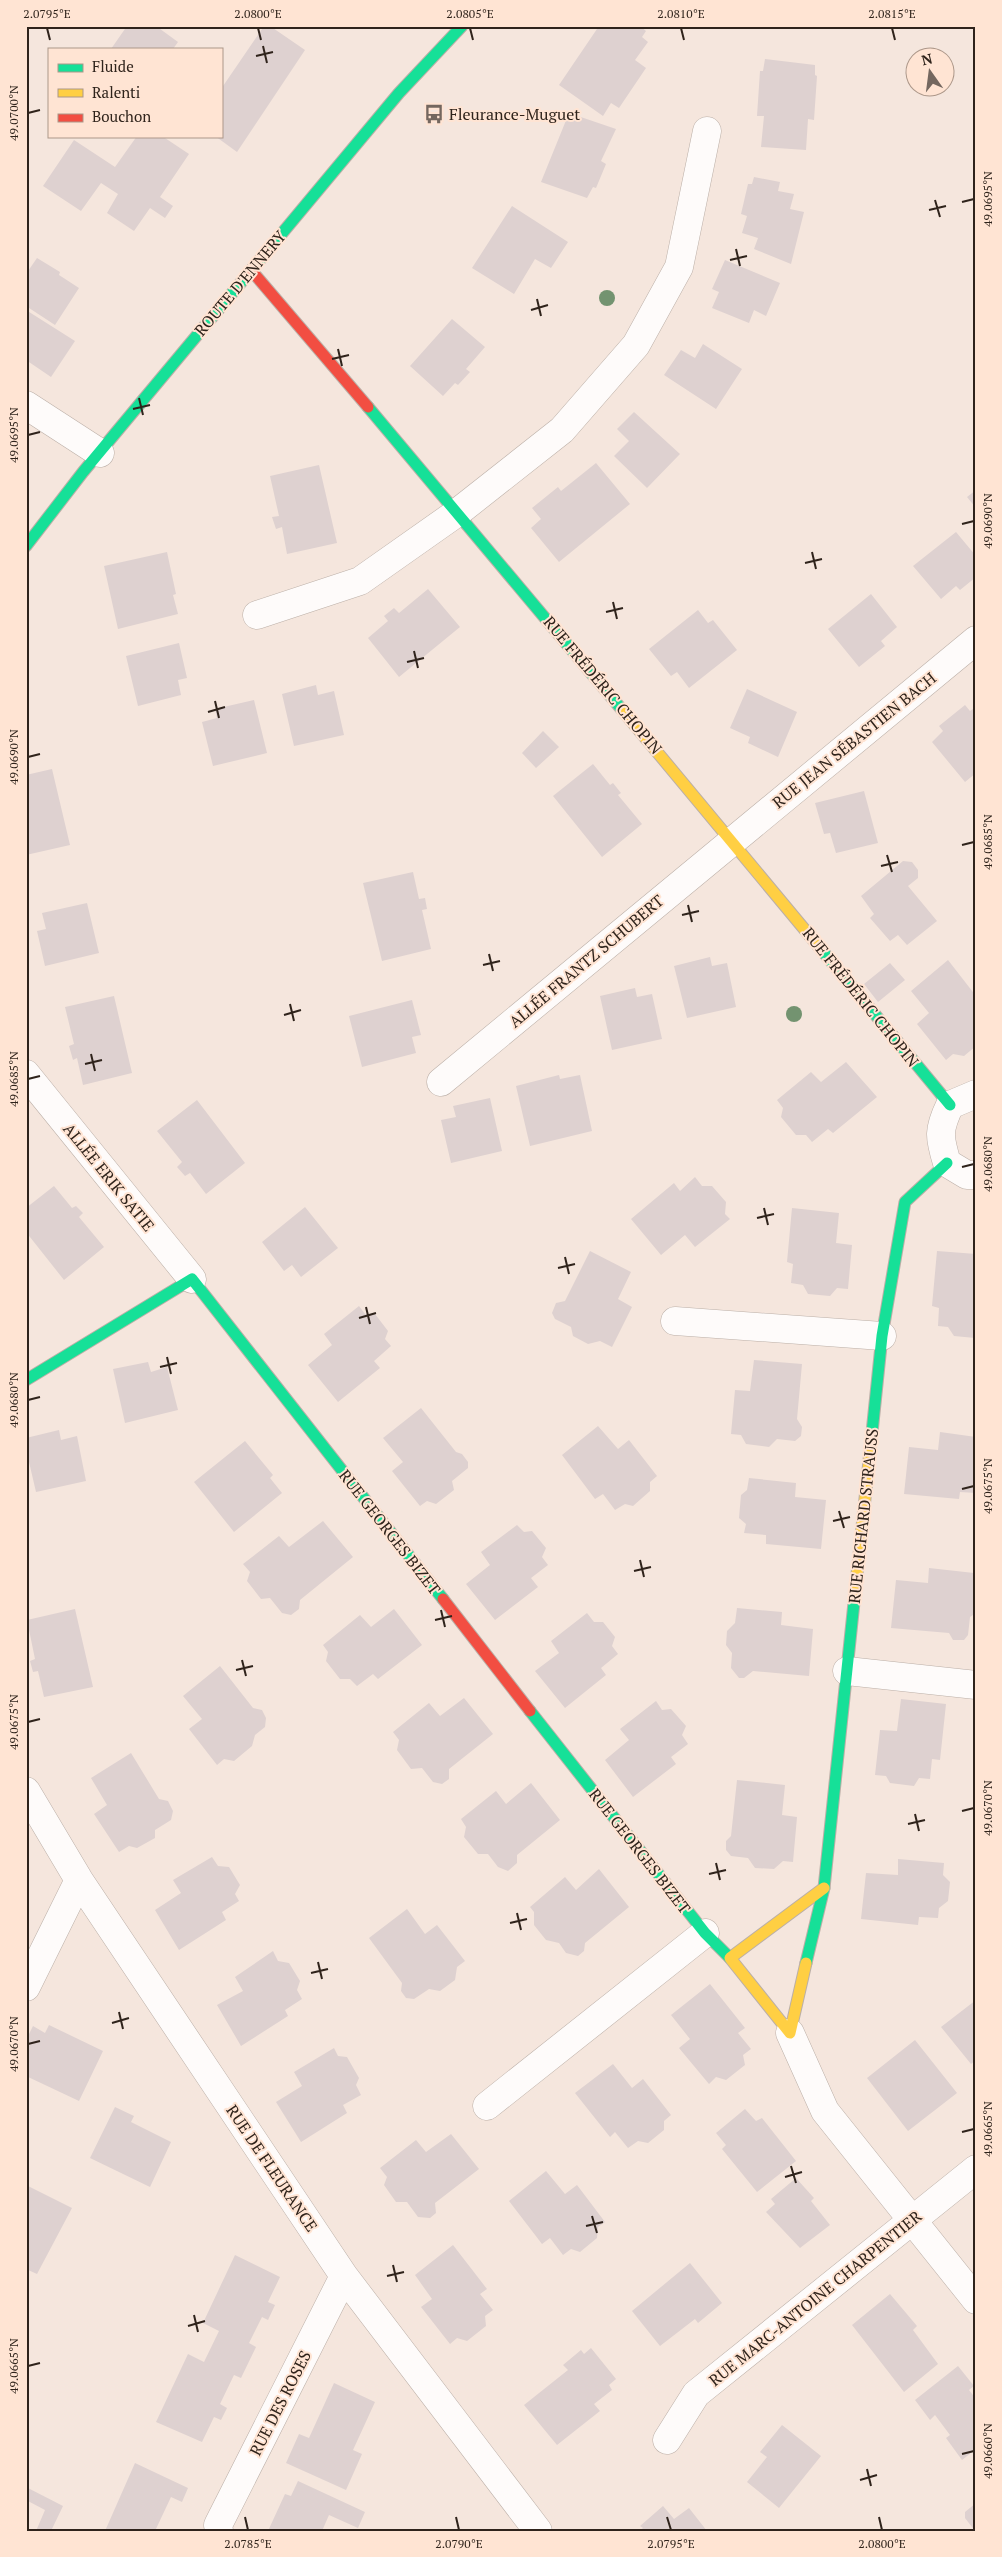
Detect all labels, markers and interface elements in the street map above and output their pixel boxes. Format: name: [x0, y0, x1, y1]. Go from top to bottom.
text: 2.0795°E: [23, 6, 71, 21]
text: 2.0800°E: [234, 6, 282, 21]
text: 2.0805°E: [446, 6, 494, 21]
text: 2.0810°E: [657, 6, 705, 21]
text: 2.0815°E: [868, 6, 916, 21]
legend: [48, 48, 222, 138]
north arrow: [904, 48, 954, 98]
text: N: [919, 48, 935, 69]
text: Fluide: [92, 56, 134, 76]
text: Ralenti: [92, 82, 140, 102]
text: 49.0700°N: [6, 85, 21, 141]
bus stop icon: Fleurance-Muguet: [423, 103, 445, 125]
place label: Fleurance-Muguet: [449, 103, 580, 125]
text: Bouchon: [92, 106, 151, 126]
text: 49.0695°N: [980, 171, 995, 227]
street label: ROUTE D'ENNERY: [189, 225, 291, 340]
text: 49.0695°N: [6, 407, 21, 463]
text: 49.0690°N: [980, 493, 995, 549]
street label: RUE FRÉDÉRIC CHOPIN: [539, 611, 667, 759]
street label: RUE JEAN SÉBASTIEN BACH: [767, 667, 941, 813]
text: 49.0690°N: [6, 729, 21, 785]
text: 49.0685°N: [980, 814, 995, 870]
street label: ALLÉE FRANTZ SCHUBERT: [504, 890, 668, 1032]
street label: RUE FRÉDÉRIC CHOPIN: [798, 923, 924, 1072]
text: 49.0685°N: [6, 1051, 21, 1107]
street label: ALLÉE ERIK SATIE: [58, 1118, 160, 1236]
text: 49.0680°N: [980, 1136, 995, 1192]
text: 49.0680°N: [6, 1372, 21, 1428]
street label: RUE RICHARD STRAUSS: [843, 1427, 883, 1605]
text: 49.0675°N: [980, 1458, 995, 1514]
street label: RUE GEORGES BIZET: [334, 1465, 446, 1599]
text: 49.0675°N: [6, 1694, 21, 1750]
text: 49.0670°N: [980, 1780, 995, 1836]
street label: RUE GEORGES BIZET: [584, 1784, 696, 1918]
text: 49.0670°N: [6, 2016, 21, 2072]
street label: RUE DE FLEURANCE: [221, 2100, 323, 2236]
text: 49.0665°N: [980, 2101, 995, 2157]
street label: RUE MARC-ANTOINE CHARPENTIER: [704, 2205, 927, 2391]
text: 49.0665°N: [6, 2338, 21, 2394]
street label: RUE DES ROSES: [244, 2347, 316, 2459]
text: 49.0660°N: [980, 2423, 995, 2479]
text: 2.0785°E: [224, 2536, 272, 2551]
text: 2.0790°E: [435, 2536, 483, 2551]
text: 2.0795°E: [647, 2536, 695, 2551]
text: 2.0800°E: [858, 2536, 906, 2551]

